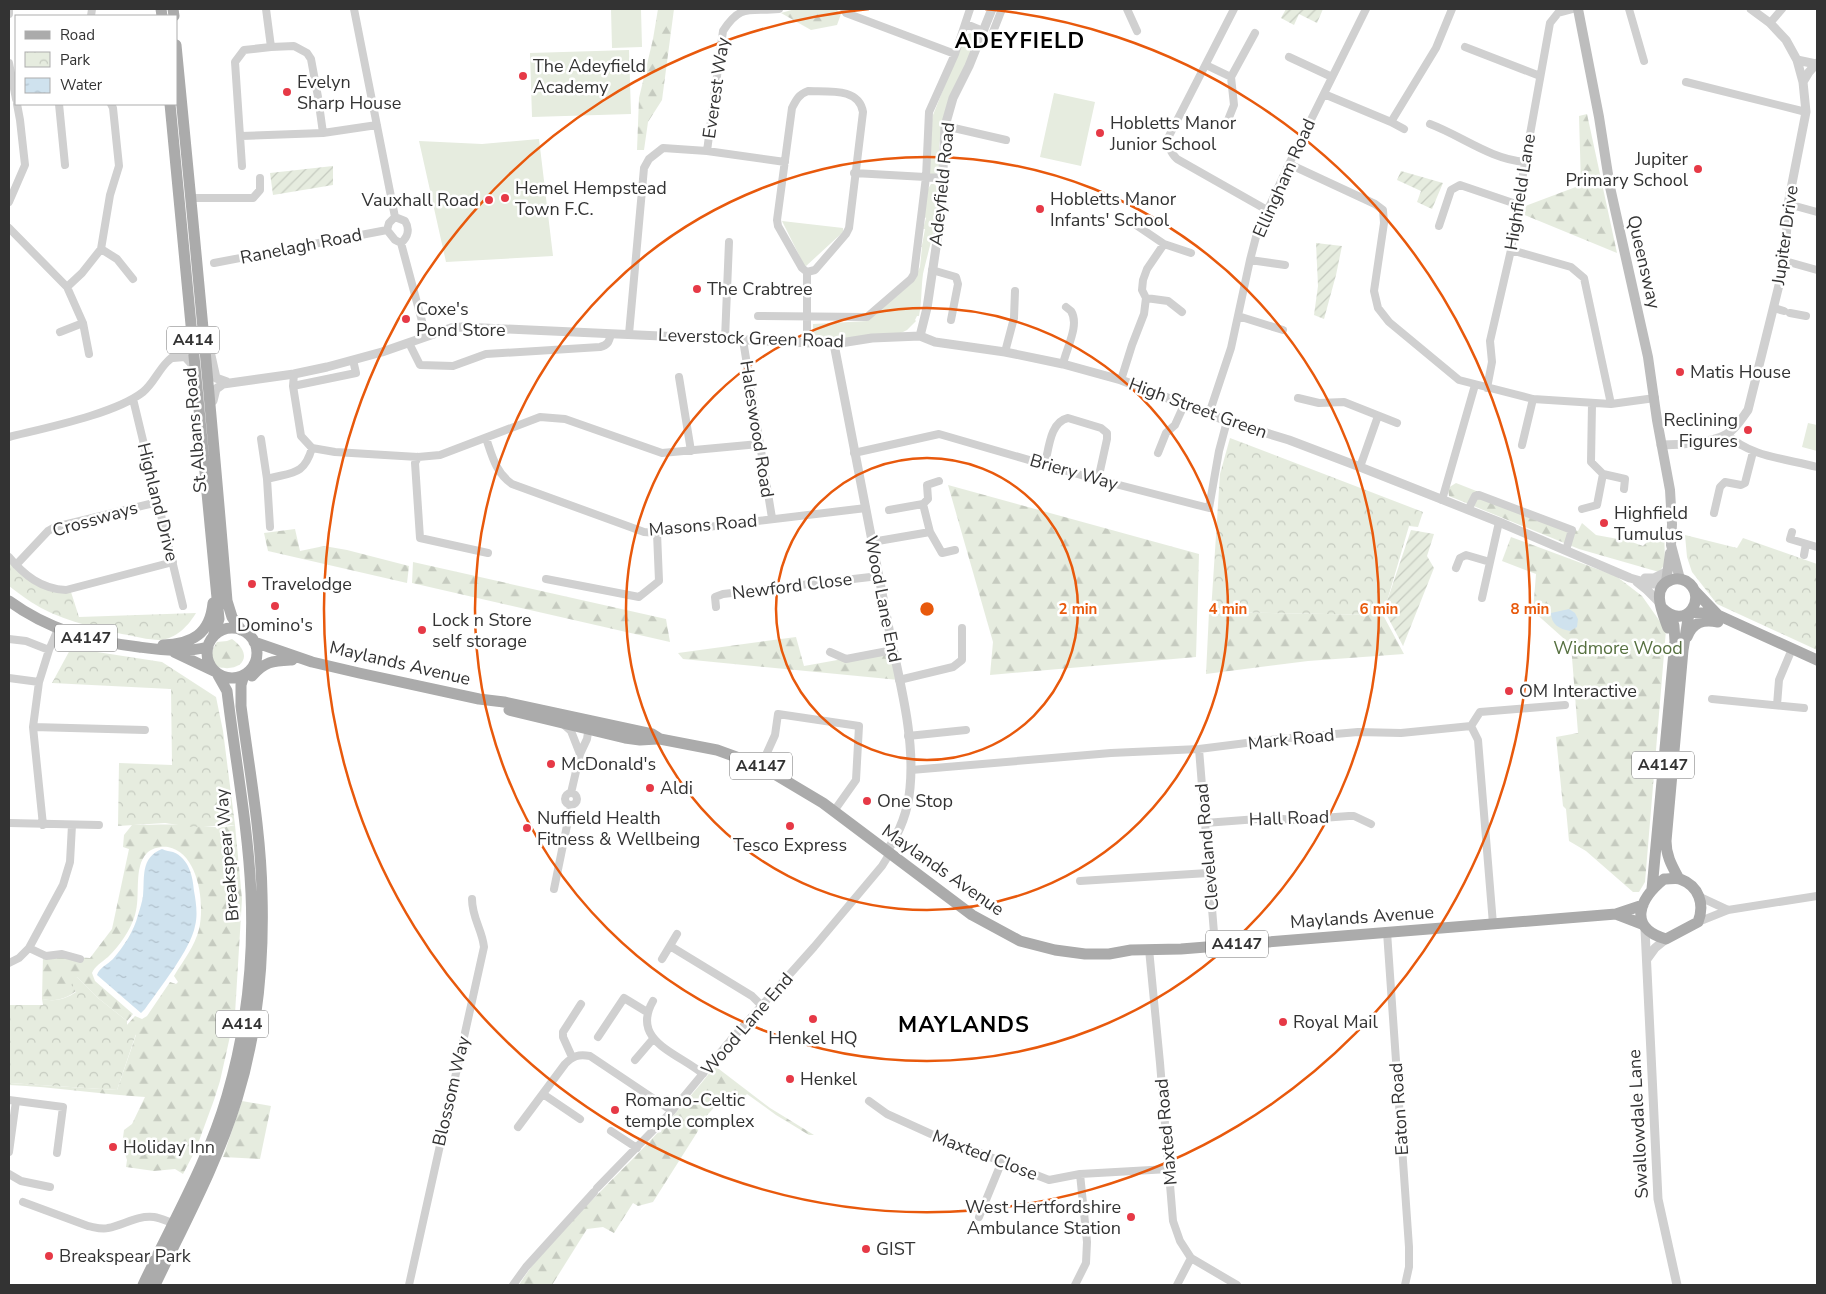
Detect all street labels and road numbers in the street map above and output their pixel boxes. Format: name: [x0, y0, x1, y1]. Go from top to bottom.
street label: Everest Way: [697, 35, 735, 140]
street label: Ellingham Road: [1247, 115, 1321, 241]
street label: Adeyfield Road: [924, 121, 960, 247]
street label: Highfield Lane: [1499, 132, 1541, 252]
street label: Jupiter Drive: [1766, 184, 1804, 287]
street label: Queensway: [1622, 213, 1667, 312]
street label: Ranelagh Road: [238, 222, 364, 270]
street label: Leverstock Green Road: [658, 323, 844, 353]
road number: A414: [167, 326, 219, 354]
street label: Haleswood Road: [734, 359, 780, 499]
street label: St Albans Road: [178, 366, 212, 494]
street label: High Street Green: [1125, 372, 1271, 444]
street label: Highland Drive: [132, 440, 184, 564]
street label: Briery Way: [1027, 448, 1122, 496]
street label: Crossways: [50, 495, 140, 543]
street label: Masons Road: [648, 508, 758, 542]
street label: Wood Lane End: [859, 533, 907, 665]
street label: Newford Close: [731, 567, 853, 605]
road number: A4147: [55, 624, 117, 651]
street label: Maylands Avenue: [327, 635, 473, 691]
street label: Mark Road: [1247, 723, 1335, 755]
road number: A4147: [730, 752, 792, 779]
road number: A4147: [1632, 752, 1694, 778]
street label: Cleveland Road: [1189, 782, 1225, 912]
street label: Breakspear Way: [209, 787, 245, 922]
street label: Hall Road: [1248, 805, 1330, 831]
street label: Maylands Avenue: [877, 819, 1009, 921]
street label: Maylands Avenue: [1289, 900, 1435, 934]
road number: A4147: [1206, 931, 1268, 958]
street label: Wood Lane End: [696, 968, 798, 1080]
road number: A414: [216, 1011, 268, 1038]
street label: Blossom Way: [427, 1033, 475, 1148]
street label: Swallowdale Lane: [1622, 1049, 1654, 1199]
street label: Eaton Road: [1384, 1062, 1414, 1156]
street label: Maxted Road: [1149, 1078, 1183, 1186]
street label: Maxted Close: [929, 1124, 1041, 1186]

